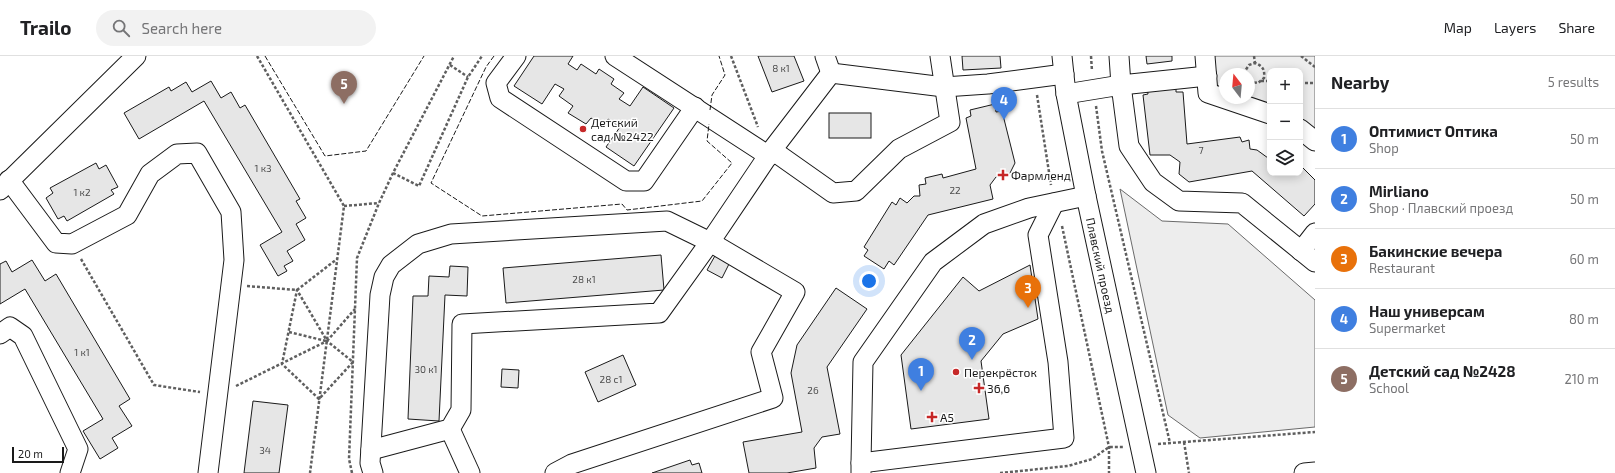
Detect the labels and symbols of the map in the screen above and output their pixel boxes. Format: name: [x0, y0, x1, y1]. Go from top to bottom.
house number: 8 к1: [772, 62, 790, 74]
north arrow: [1219, 68, 1255, 104]
pin: 5: [331, 71, 357, 104]
pin: 4: [991, 87, 1017, 120]
place label: Детский сад №2422: [591, 115, 654, 143]
marker: Детский сад №2422: [578, 124, 588, 134]
house number: 7: [1198, 144, 1204, 156]
house number: 1 к3: [254, 162, 272, 174]
place label: Фармленд: [1011, 168, 1071, 182]
marker: Фармленд: [998, 170, 1008, 180]
house number: 22: [949, 184, 961, 196]
house number: 1 к2: [73, 186, 91, 198]
street label: Плавский проезд: [1084, 216, 1118, 314]
your location: [859, 271, 879, 291]
house number: 28 к1: [572, 273, 596, 285]
pin: 3: [1015, 275, 1041, 308]
pin: 2: [959, 327, 985, 360]
house number: 1 к1: [74, 346, 90, 358]
pin: 1: [908, 358, 934, 391]
house number: 30 к1: [414, 363, 438, 375]
place label: Перекрёсток: [964, 365, 1037, 379]
marker: Перекрёсток: [951, 367, 961, 377]
house number: 28 с1: [600, 373, 622, 385]
place label: 36,6: [987, 381, 1010, 395]
marker: 36,6: [974, 383, 984, 393]
house number: 26: [807, 384, 819, 396]
place label: А5: [940, 410, 954, 424]
marker: А5: [927, 412, 937, 422]
house number: 34: [259, 444, 271, 456]
scale bar: [12, 445, 64, 464]

